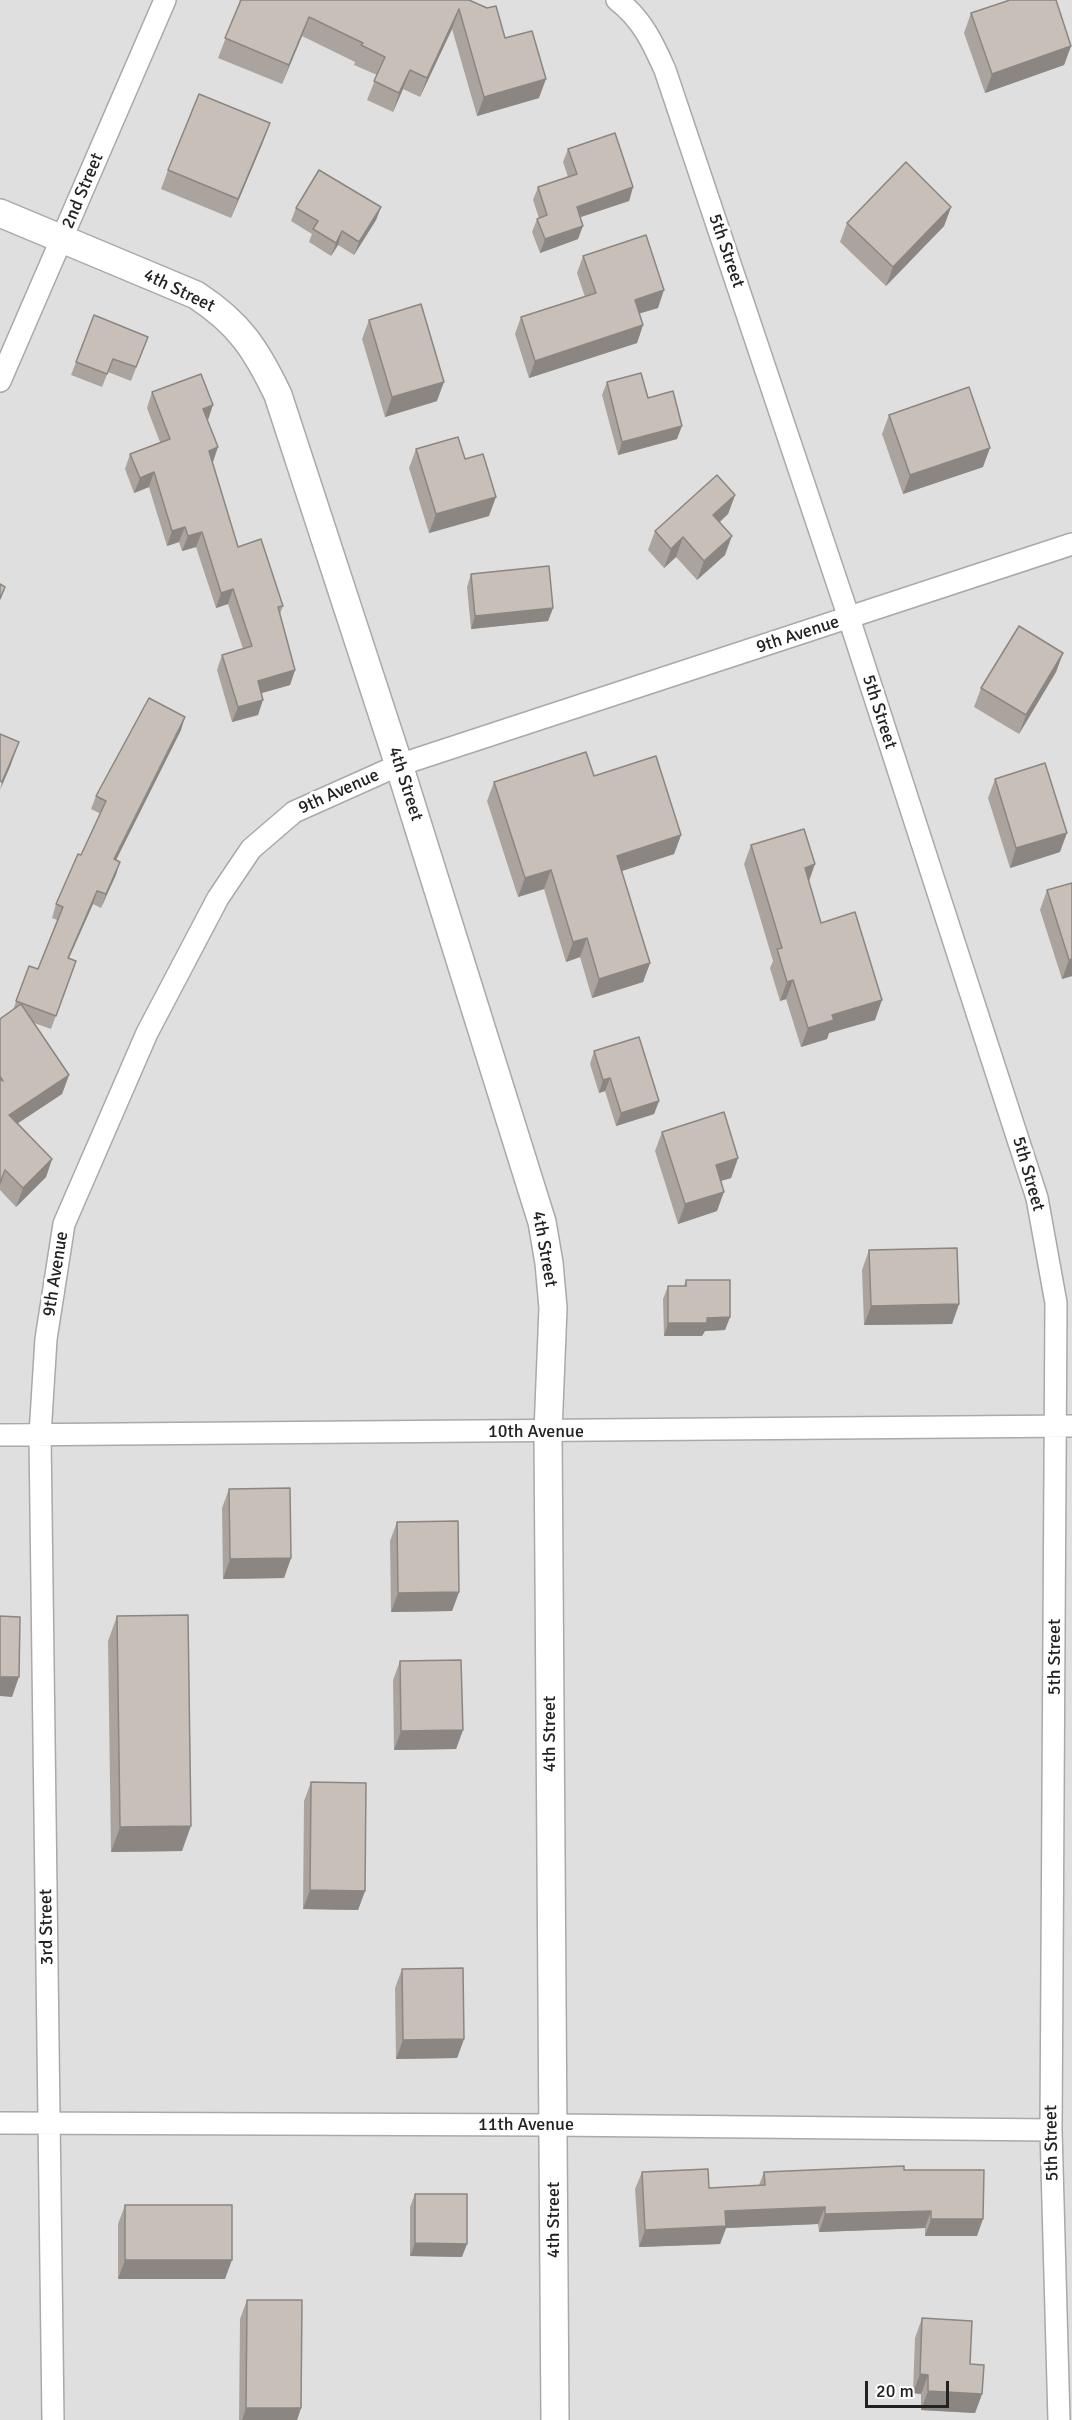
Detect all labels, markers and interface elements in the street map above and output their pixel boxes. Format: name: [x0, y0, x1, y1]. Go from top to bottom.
street label: 2nd Street: [57, 150, 109, 232]
street label: 5th Street: [703, 211, 749, 291]
street label: 4th Street: [140, 264, 218, 318]
street label: 9th Avenue: [754, 611, 842, 659]
street label: 5th Street: [857, 672, 901, 752]
street label: 4th Street: [383, 744, 427, 824]
street label: 9th Avenue: [295, 765, 383, 819]
street label: 5th Street: [1007, 1134, 1049, 1214]
street label: 4th Street: [527, 1209, 561, 1289]
street label: 9th Avenue: [39, 1230, 73, 1318]
street label: 10th Avenue: [488, 1421, 584, 1443]
street label: 5th Street: [1044, 1619, 1066, 1695]
street label: 4th Street: [539, 1696, 561, 1772]
street label: 3rd Street: [36, 1889, 58, 1965]
street label: 5th Street: [1041, 2104, 1063, 2182]
street label: 11th Avenue: [478, 2114, 574, 2136]
street label: 4th Street: [543, 2182, 565, 2258]
scale bar: [868, 2369, 952, 2407]
text: 20 m: [876, 2380, 914, 2402]

